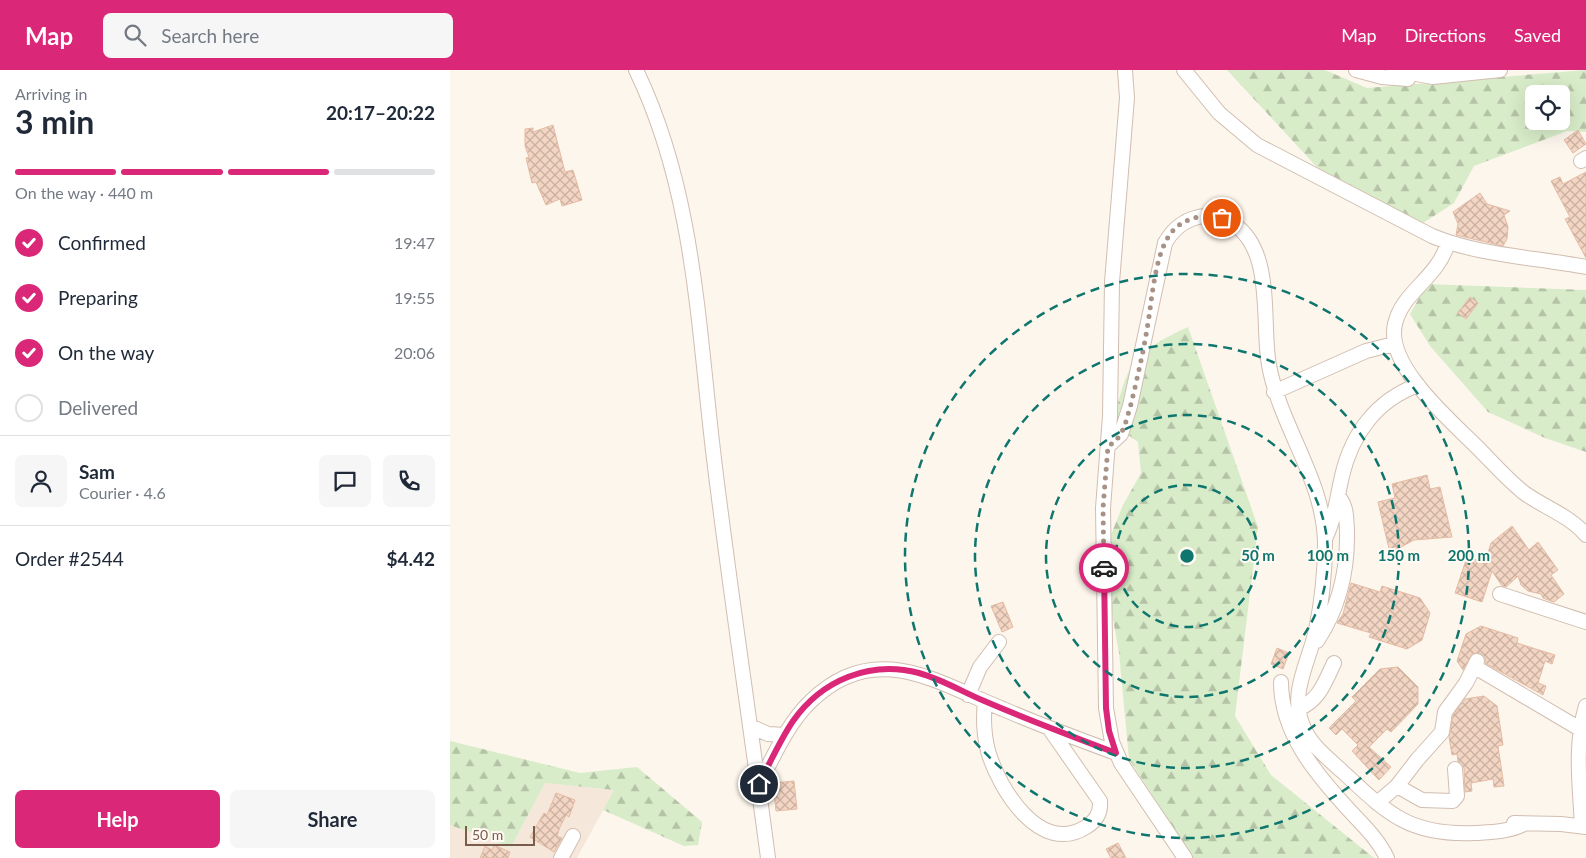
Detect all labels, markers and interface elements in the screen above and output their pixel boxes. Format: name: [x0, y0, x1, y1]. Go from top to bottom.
search box: [103, 13, 453, 58]
text: Map: [25, 21, 73, 50]
icon: search: [121, 21, 149, 49]
text: Search here: [161, 24, 259, 47]
text: Map: [1341, 24, 1377, 46]
text: Directions: [1405, 24, 1486, 46]
text: Saved: [1514, 24, 1561, 46]
text: Arriving in: [15, 84, 88, 103]
map controls: [1525, 85, 1570, 130]
button: locate: [1525, 85, 1570, 130]
text: 20:17–20:22: [326, 101, 435, 124]
text: 3 min: [15, 102, 94, 141]
text: On the way · 440 m: [15, 183, 153, 202]
pin: [1201, 197, 1243, 239]
icon: bag: [1208, 204, 1236, 232]
icon: check: [15, 229, 43, 257]
text: Confirmed: [58, 231, 146, 254]
text: 19:47: [394, 233, 435, 252]
icon: check: [15, 284, 43, 312]
text: Preparing: [58, 286, 138, 309]
text: 19:55: [394, 288, 435, 307]
icon: check: [15, 339, 43, 367]
text: On the way: [58, 341, 154, 364]
text: 20:06: [394, 343, 435, 362]
text: Delivered: [58, 396, 138, 419]
button: person: [15, 455, 67, 507]
button: chat: [319, 455, 371, 507]
button: phone: [383, 455, 435, 507]
text: Sam: [79, 460, 115, 483]
text: Courier · 4.6: [79, 483, 166, 502]
courier: [1079, 543, 1129, 593]
text: 50 m: [1241, 546, 1275, 564]
text: 100 m: [1307, 546, 1349, 564]
text: 150 m: [1378, 546, 1420, 564]
text: 200 m: [1448, 546, 1490, 564]
text: Order #2544: [15, 547, 124, 570]
text: $4.42: [386, 547, 435, 570]
centre of rings: [1178, 547, 1196, 565]
icon: car: [1090, 554, 1118, 582]
pin: [738, 763, 780, 805]
icon: home: [745, 770, 773, 798]
button: Help: [15, 790, 220, 848]
button: Share: [230, 790, 435, 848]
scale bar: [465, 823, 535, 846]
text: 50 m: [472, 826, 503, 843]

